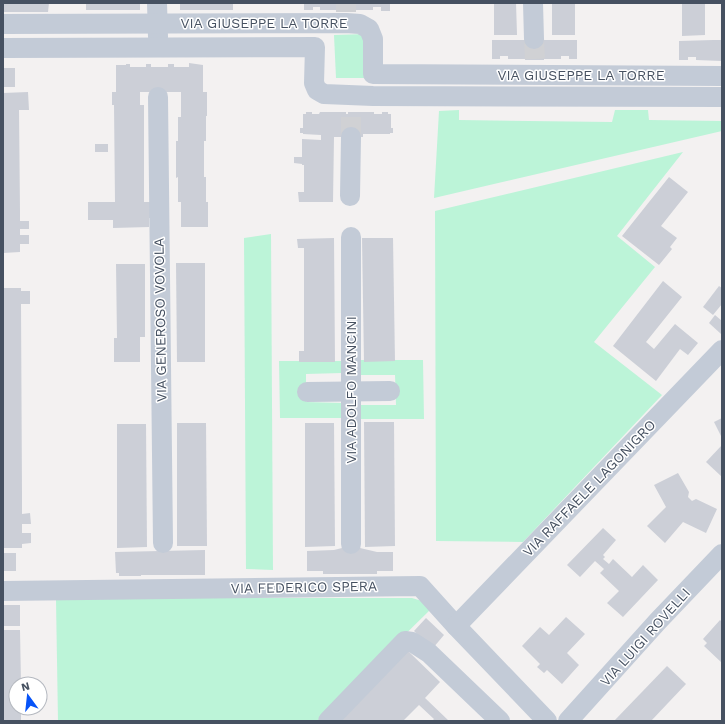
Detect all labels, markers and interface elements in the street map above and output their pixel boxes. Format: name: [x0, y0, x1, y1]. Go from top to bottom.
street label: VIA GIUSEPPE LA TORRE: [180, 15, 348, 31]
street label: VIA GIUSEPPE LA TORRE: [497, 67, 665, 83]
street label: VIA GENEROSO VOVOLA: [151, 238, 169, 402]
street label: VIA ADOLFO MANCINI: [343, 316, 359, 464]
street label: VIA RAFFAELE LAGONIGRO: [519, 416, 659, 560]
street label: VIA FEDERICO SPERA: [231, 578, 377, 596]
street label: VIA LUIGI ROVELLI: [597, 585, 693, 689]
north arrow: [8, 676, 48, 716]
text: N: [20, 679, 31, 694]

